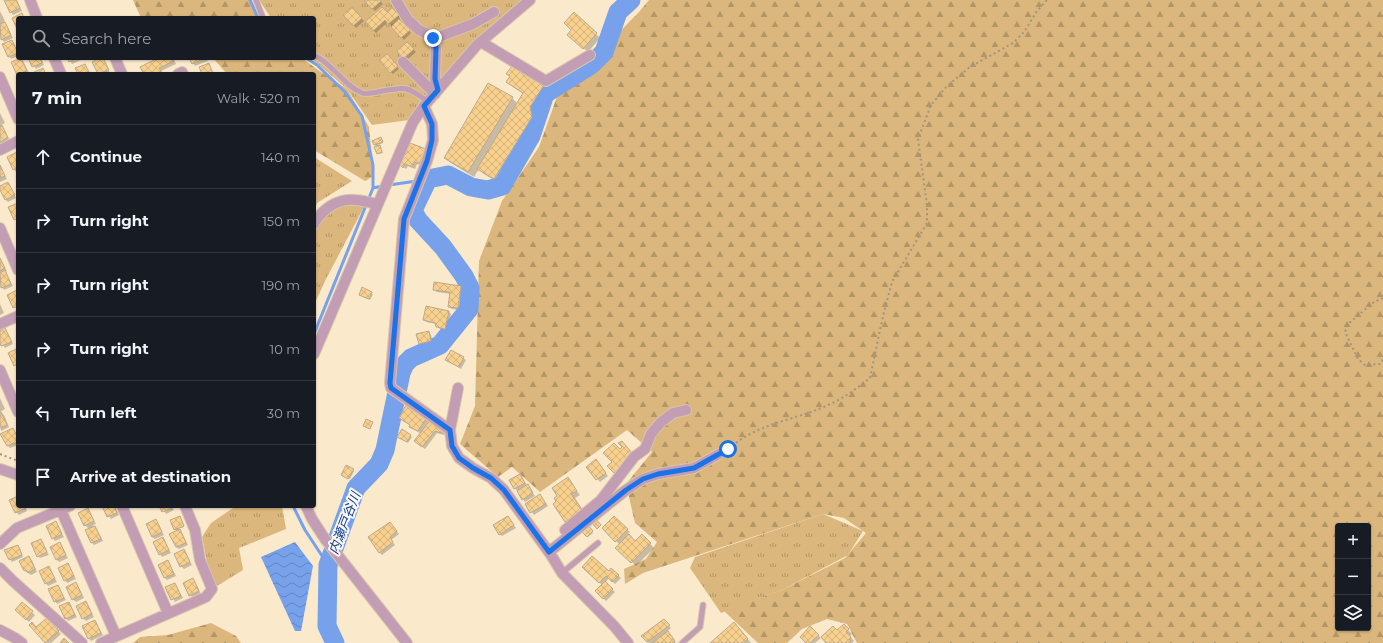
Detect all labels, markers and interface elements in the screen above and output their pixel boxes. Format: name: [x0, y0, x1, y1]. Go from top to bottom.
search box: [16, 16, 316, 60]
icon: search: [30, 27, 52, 49]
text: Search here: [62, 29, 151, 48]
route end: [424, 29, 442, 47]
text: 7 min: [32, 88, 82, 108]
text: Walk · 520 m: [217, 90, 300, 106]
icon: ahead: [32, 146, 54, 168]
text: Continue: [70, 147, 142, 166]
text: 140 m: [261, 149, 300, 165]
icon: right: [32, 210, 54, 232]
text: Turn right: [70, 211, 149, 230]
text: 150 m: [262, 213, 300, 229]
icon: right: [32, 274, 54, 296]
text: Turn right: [70, 275, 149, 294]
text: 190 m: [262, 277, 300, 293]
icon: right: [32, 338, 54, 360]
text: Turn right: [70, 339, 149, 358]
text: 10 m: [270, 341, 300, 357]
icon: left: [32, 402, 54, 424]
text: Turn left: [70, 403, 137, 422]
text: 30 m: [267, 405, 300, 421]
route start: [719, 440, 737, 458]
icon: arrive: [32, 466, 54, 488]
text: Arrive at destination: [70, 467, 231, 486]
water label: 内瀬戸谷川: [325, 488, 364, 556]
map controls: [1335, 523, 1371, 631]
button: +: [1335, 523, 1371, 559]
button: −: [1335, 559, 1371, 595]
button: layers: [1335, 595, 1371, 631]

